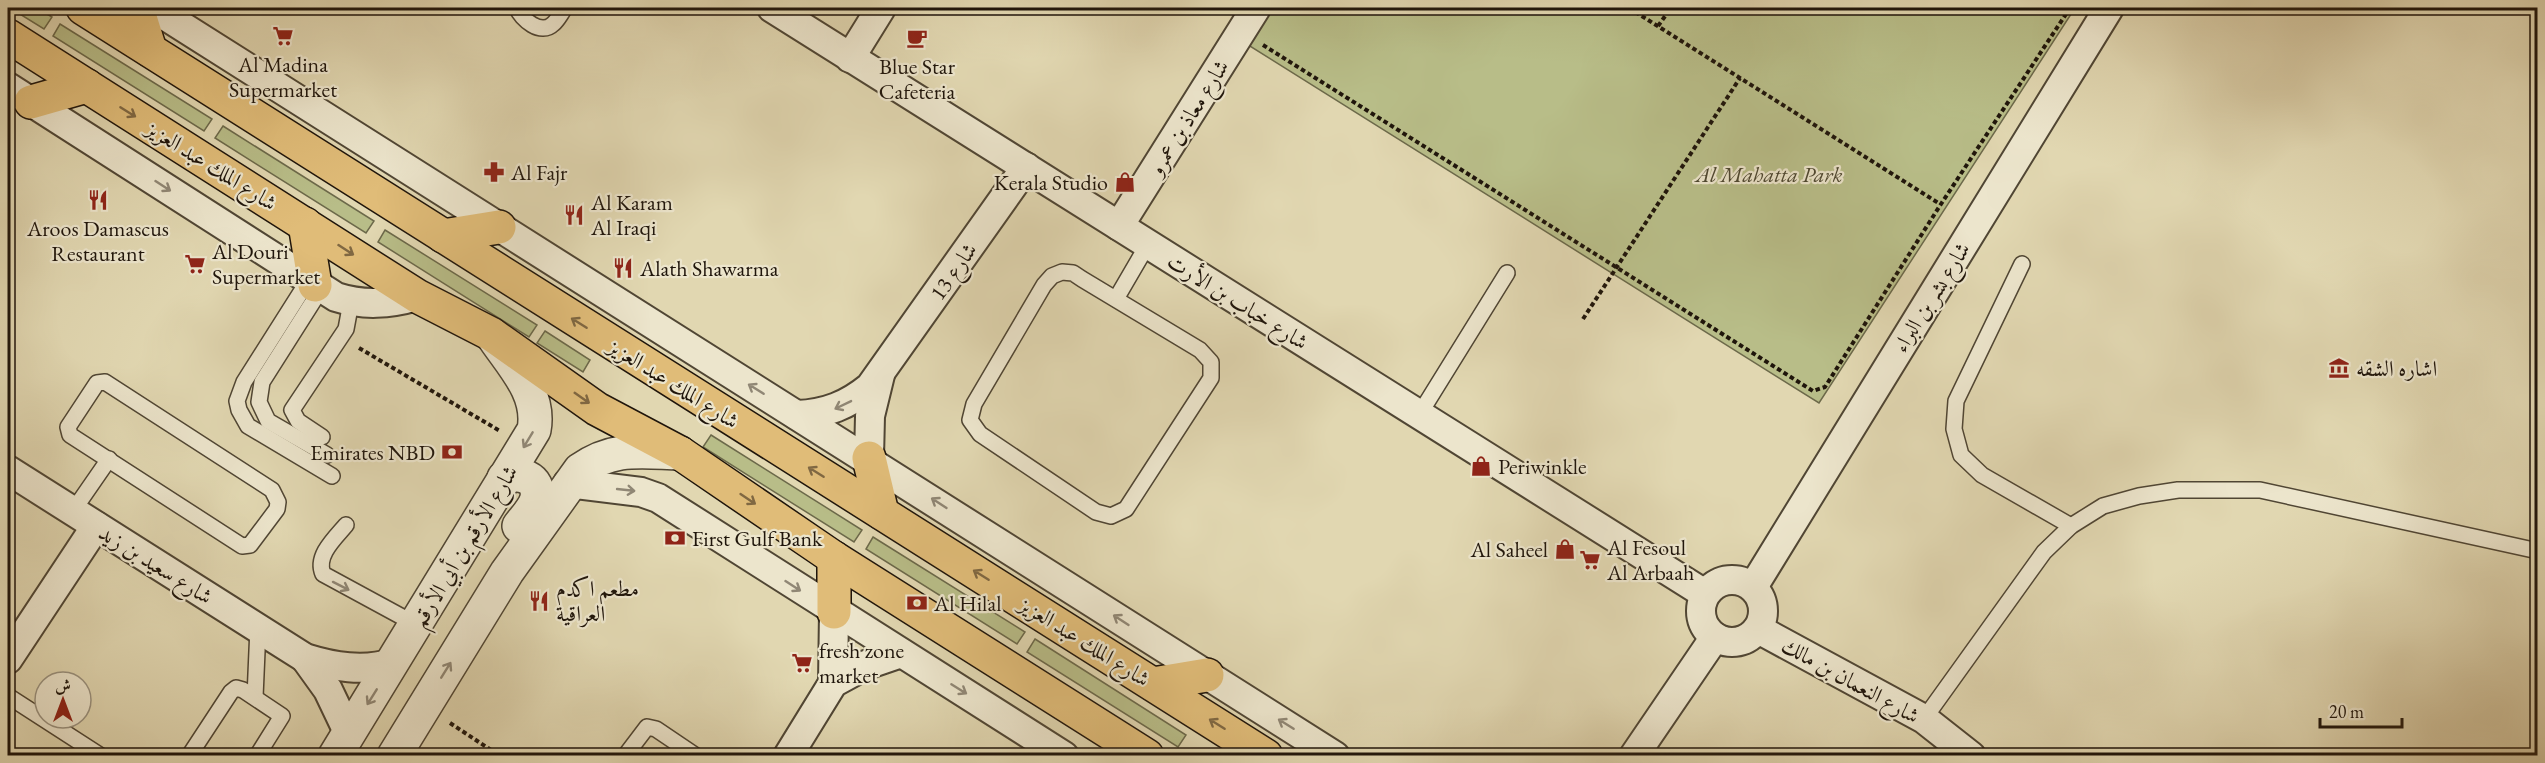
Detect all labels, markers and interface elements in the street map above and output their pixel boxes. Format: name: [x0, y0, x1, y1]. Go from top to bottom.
supermarket icon: Al Madina Supermarket: [271, 24, 295, 48]
cafe icon: Blue Star Cafeteria: [905, 26, 929, 50]
place label: Al Madina Supermarket: [229, 50, 337, 104]
place label: Blue Star Cafeteria: [879, 52, 956, 106]
street label: شارع معاذ بن عمرو: [1140, 54, 1239, 184]
one-way arrow: [119, 106, 136, 118]
street label: شارع الملك عبد العزيز: [137, 113, 283, 221]
place label: Al Fajr: [510, 158, 568, 187]
pharmacy icon: Al Fajr: [482, 160, 506, 184]
park label: Al Mahatta Park: [1693, 160, 1843, 189]
place label: Kerala Studio: [994, 168, 1108, 197]
shop icon: Kerala Studio: [1113, 170, 1137, 194]
one-way arrow: [154, 180, 171, 192]
restaurant icon: Aroos Damascus Restaurant: [86, 188, 110, 212]
place label: Al Karam Al Iraqi: [590, 188, 673, 242]
restaurant icon: Al Karam Al Iraqi: [562, 203, 586, 227]
place label: Aroos Damascus Restaurant: [26, 214, 169, 268]
place label: Al Douri Supermarket: [211, 237, 320, 291]
street label: شارع 13: [923, 237, 987, 308]
street label: شارع بشر بن البراء: [1886, 237, 1980, 360]
one-way arrow: [337, 244, 354, 256]
street label: شارع خباب بن الأرت: [1160, 246, 1314, 360]
supermarket icon: Al Douri Supermarket: [183, 252, 207, 276]
place label: Alath Shawarma: [639, 254, 779, 283]
restaurant icon: Alath Shawarma: [611, 256, 635, 280]
one-way arrow: [571, 317, 588, 330]
street label: شارع الملك عبد العزيز: [599, 331, 745, 439]
place label: اشاره الشقه: [2356, 354, 2437, 383]
museum icon: اشاره الشقه: [2327, 356, 2351, 380]
one-way arrow: [748, 383, 765, 395]
one-way arrow: [573, 392, 589, 404]
one-way arrow: [835, 399, 853, 411]
one-way arrow: [521, 431, 533, 448]
place label: Emirates NBD: [310, 438, 435, 467]
bank icon: Emirates NBD: [440, 440, 464, 464]
place label: Periwinkle: [1498, 452, 1587, 481]
shop icon: Periwinkle: [1469, 454, 1493, 478]
street label: شارع الأرقم بن أبي الأرقم: [404, 459, 530, 636]
one-way arrow: [808, 465, 825, 477]
one-way arrow: [615, 485, 635, 496]
one-way arrow: [739, 493, 756, 505]
one-way arrow: [931, 497, 948, 509]
street label: شارع سعيد بن زيد: [91, 518, 218, 614]
place label: First Gulf Bank: [692, 524, 823, 553]
bank icon: First Gulf Bank: [663, 526, 687, 550]
place label: Al Fesoul Al Arbaah: [1606, 533, 1694, 587]
place label: Al Saheel: [1470, 535, 1548, 564]
shop icon: Al Saheel: [1553, 537, 1577, 561]
supermarket icon: Al Fesoul Al Arbaah: [1578, 548, 1602, 572]
one-way arrow: [973, 569, 990, 581]
place label: مطعم اكدم العراقية: [556, 574, 639, 628]
one-way arrow: [785, 579, 802, 592]
one-way arrow: [332, 581, 350, 592]
restaurant icon: مطعم اكدم العراقية: [527, 589, 551, 613]
place label: Al Hilal: [933, 589, 1001, 618]
street label: شارع الملك عبد العزيز: [1010, 589, 1156, 697]
bank icon: Al Hilal: [905, 591, 929, 615]
one-way arrow: [1113, 613, 1130, 625]
street label: شارع النعمان بن مالك: [1775, 631, 1925, 734]
place label: fresh zone market: [819, 636, 905, 690]
supermarket icon: fresh zone market: [790, 651, 814, 675]
one-way arrow: [441, 662, 453, 679]
north arrow: [33, 670, 93, 730]
text: ش: [55, 675, 71, 696]
one-way arrow: [950, 683, 967, 696]
one-way arrow: [366, 688, 378, 704]
scale bar: [2320, 691, 2402, 729]
text: 20 m: [2329, 700, 2364, 723]
one-way arrow: [1209, 718, 1226, 730]
one-way arrow: [1278, 718, 1295, 730]

